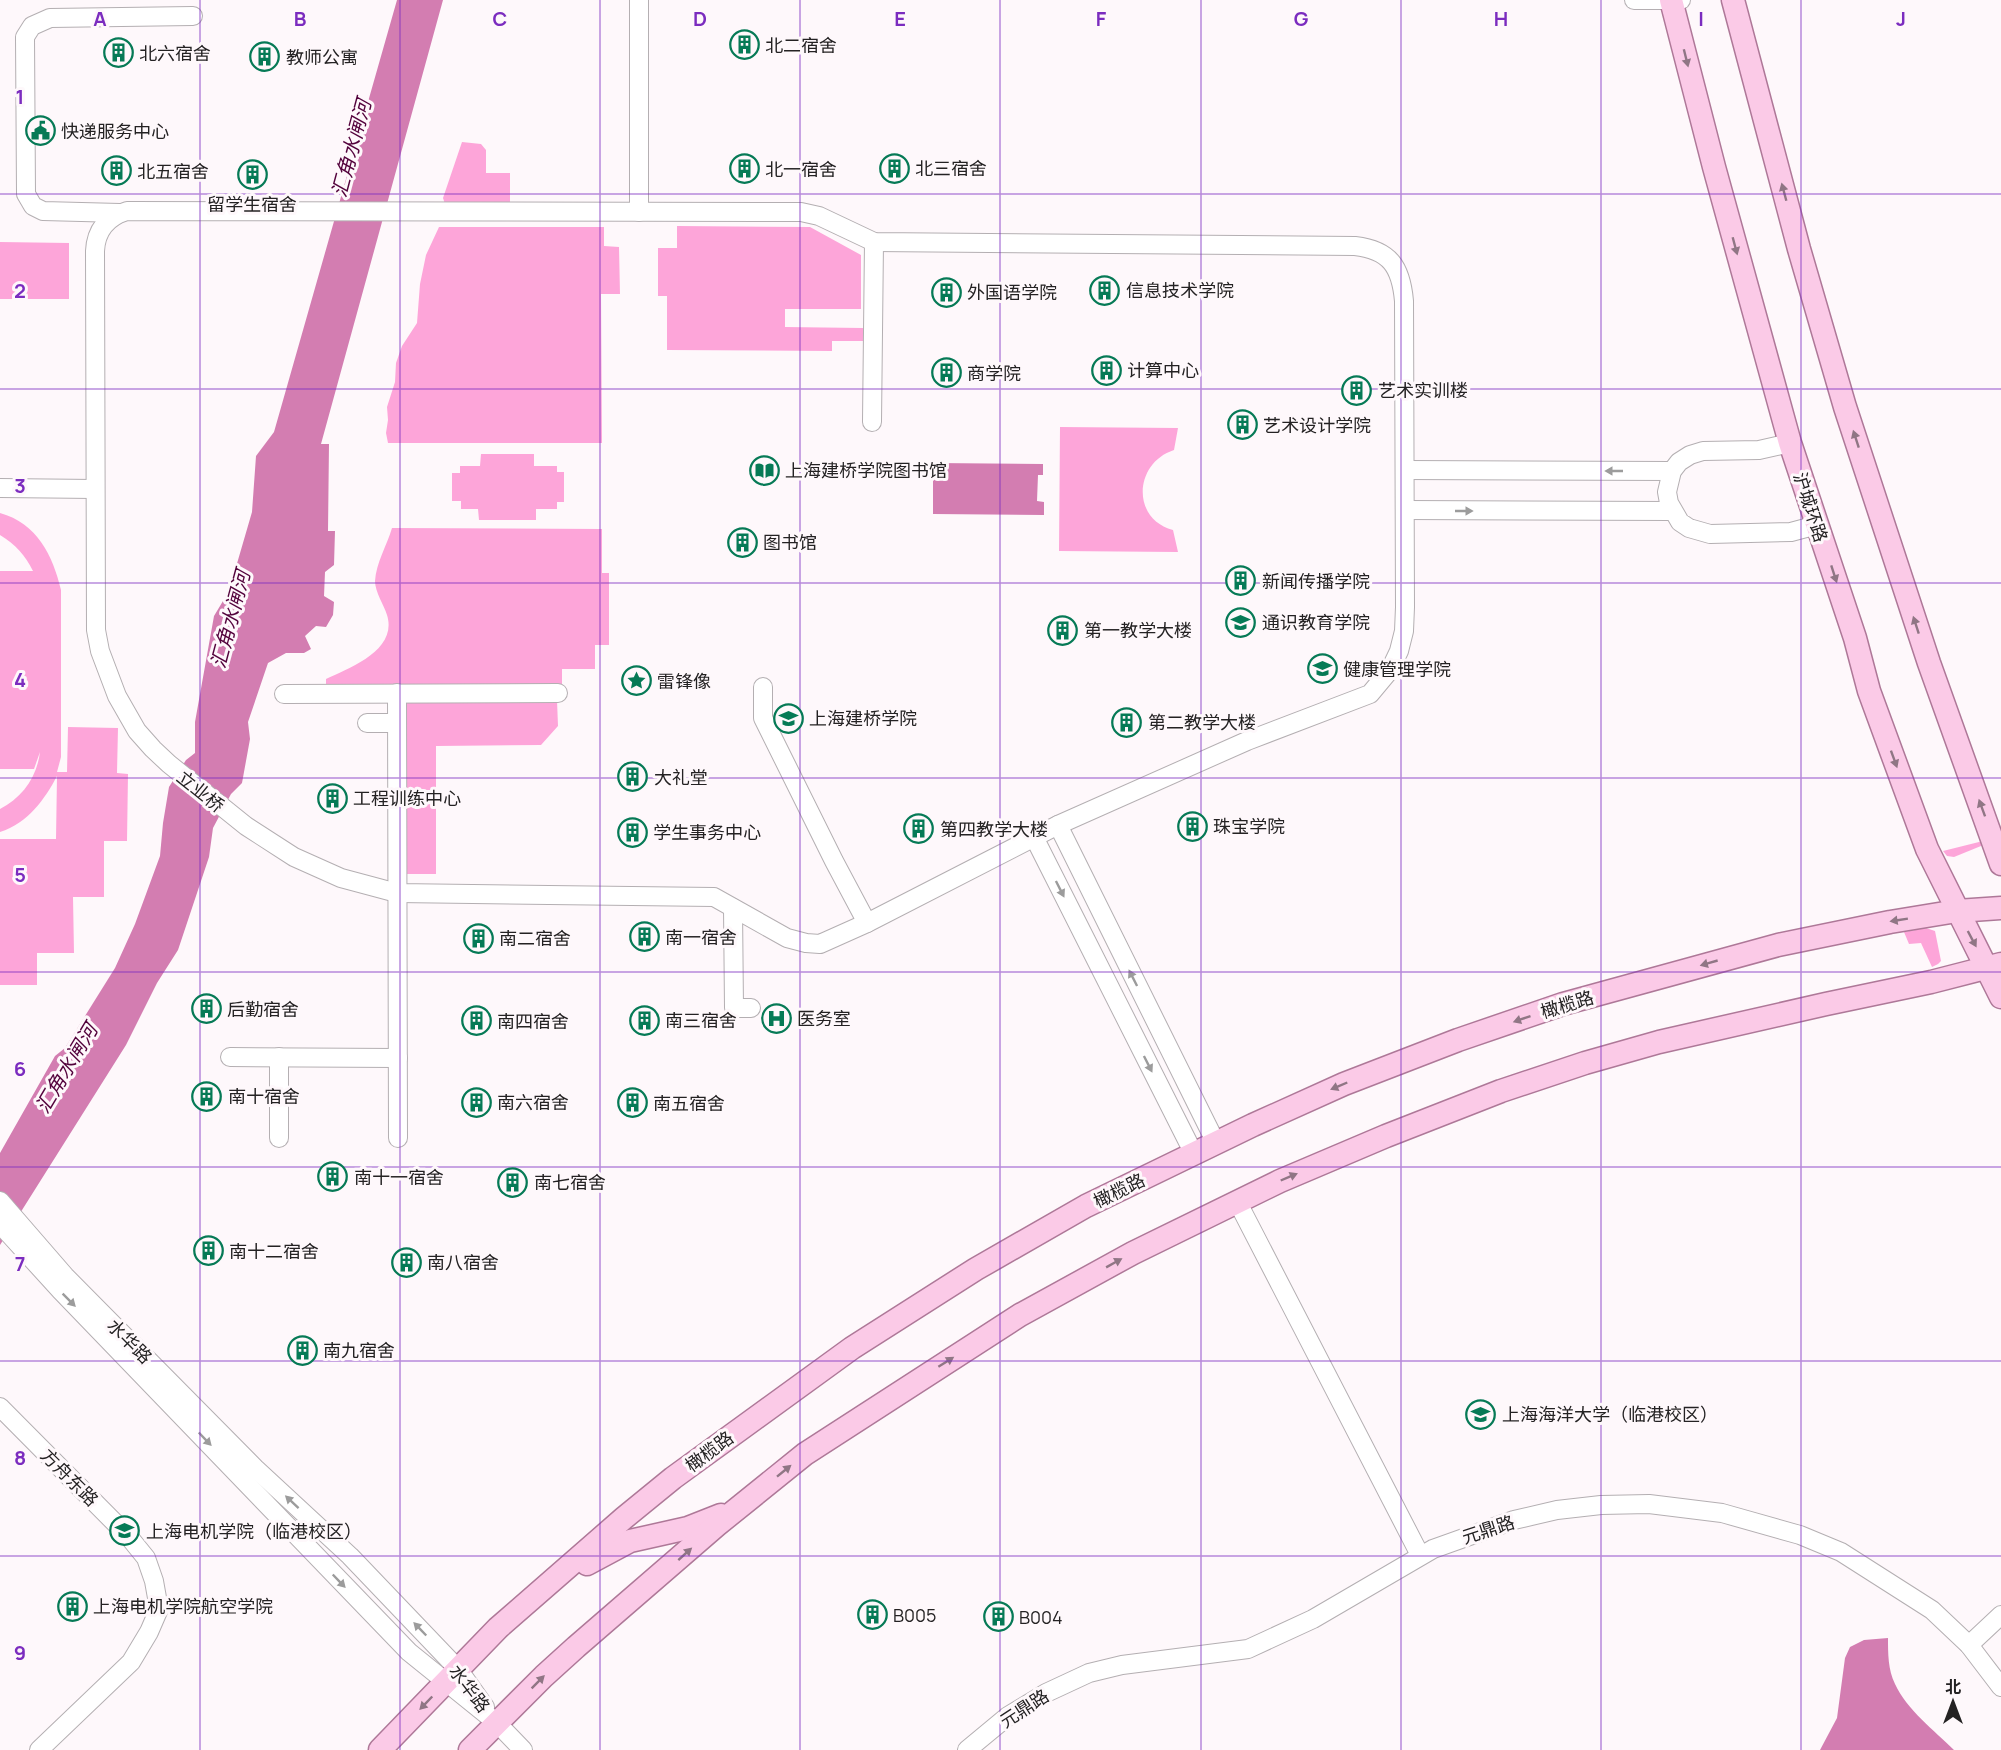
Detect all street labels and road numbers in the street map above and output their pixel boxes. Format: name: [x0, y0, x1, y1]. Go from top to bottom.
street label: 沪城环路: [1788, 469, 1834, 545]
street label: 立业桥: [172, 765, 230, 817]
street label: 橄榄路: [1538, 985, 1596, 1023]
street label: 橄榄路: [1089, 1167, 1149, 1213]
street label: 水华路: [102, 1313, 158, 1369]
street label: 橄榄路: [680, 1425, 738, 1477]
street label: 方舟东路: [36, 1443, 104, 1511]
street label: 元鼎路: [1459, 1509, 1517, 1549]
street label: 水华路: [444, 1659, 496, 1717]
street label: 元鼎路: [995, 1683, 1053, 1733]

